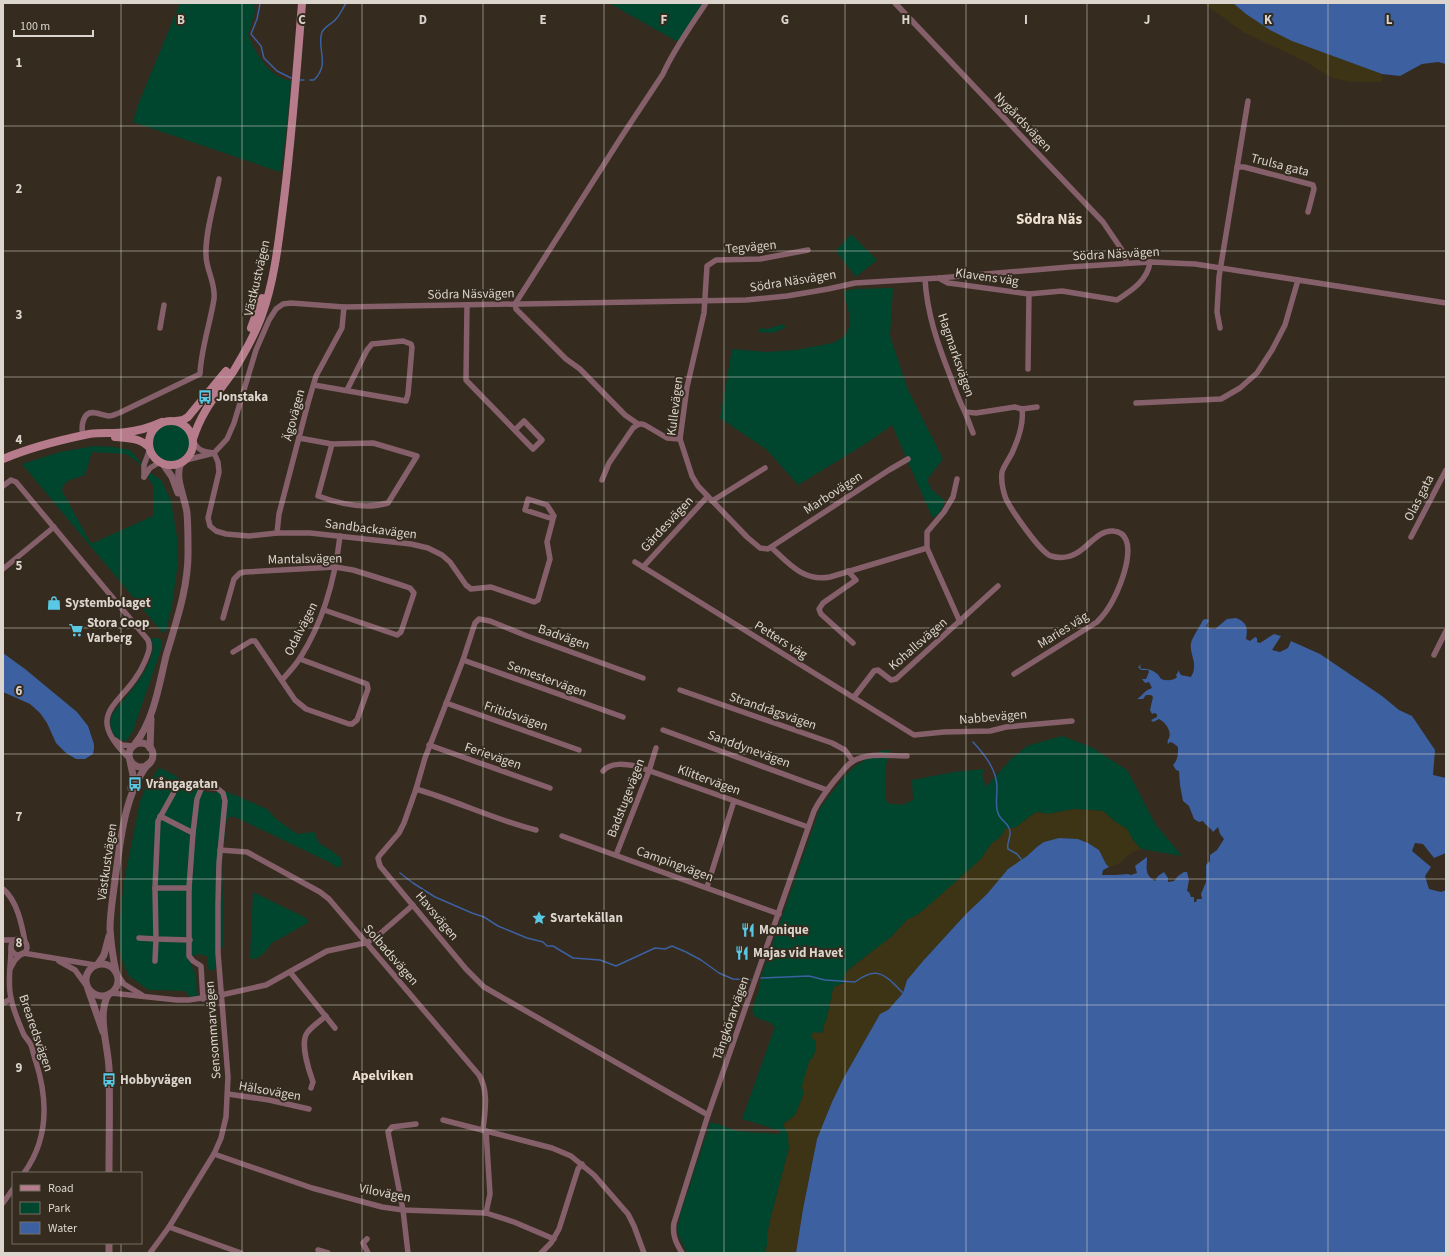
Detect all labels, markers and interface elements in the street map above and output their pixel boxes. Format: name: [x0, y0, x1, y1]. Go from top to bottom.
text: B: [177, 11, 185, 29]
text: C: [298, 11, 306, 29]
text: D: [419, 11, 427, 29]
text: E: [539, 11, 547, 29]
text: F: [661, 11, 668, 29]
text: G: [781, 11, 789, 29]
text: H: [902, 11, 910, 29]
text: I: [1024, 11, 1028, 29]
text: J: [1144, 11, 1150, 29]
text: K: [1264, 11, 1273, 29]
text: L: [1386, 11, 1393, 29]
scale bar: [14, 12, 93, 38]
text: 100 m: [20, 18, 50, 35]
text: 1: [16, 54, 23, 72]
street label: Nygårdsvägen: [990, 88, 1056, 156]
street label: Trulsa gata: [1249, 149, 1311, 181]
text: 2: [16, 180, 23, 198]
district label: Södra Näs: [1016, 209, 1082, 230]
street label: Tegvägen: [725, 236, 777, 258]
street label: Västkustvägen: [239, 238, 275, 318]
street label: Södra Näsvägen: [1072, 243, 1160, 265]
street label: Klavens väg: [954, 264, 1020, 290]
street label: Södra Näsvägen: [748, 265, 838, 297]
street label: Södra Näsvägen: [427, 284, 515, 304]
text: 3: [16, 306, 23, 324]
street label: Hagmarksvägen: [933, 311, 979, 399]
street label: Kullevägen: [662, 375, 688, 437]
street label: Ägovägen: [278, 387, 310, 443]
place label: Jonstaka: [216, 388, 268, 406]
bus stop icon: Jonstaka: [197, 389, 213, 405]
text: 4: [16, 431, 23, 449]
street label: Marbovägen: [800, 467, 866, 519]
street label: Olas gata: [1400, 472, 1438, 524]
street label: Gärdesvägen: [636, 492, 698, 556]
street label: Sandbackavägen: [324, 514, 418, 544]
street label: Mantalsvägen: [267, 549, 343, 569]
text: 5: [16, 557, 23, 575]
place label: Systembolaget: [65, 594, 151, 612]
shop icon: Systembolaget: [46, 595, 62, 611]
street label: Odalvägen: [280, 599, 322, 659]
street label: Maries väg: [1034, 607, 1092, 653]
street label: Kohallsvägen: [885, 613, 951, 675]
place label: Stora Coop Varberg: [86, 614, 150, 647]
street label: Petters väg: [751, 617, 811, 664]
street label: Badvägen: [536, 620, 592, 654]
supermarket icon: Stora Coop Varberg: [68, 622, 84, 638]
street label: Semestervägen: [505, 656, 589, 702]
text: 6: [16, 682, 23, 700]
street label: Strandrågsvägen: [727, 688, 819, 734]
street label: Fritidsvägen: [482, 697, 550, 735]
street label: Nabbevägen: [958, 705, 1028, 729]
street label: Sanddynevägen: [705, 726, 793, 772]
street label: Ferievägen: [462, 738, 524, 774]
street label: Badstugevägen: [603, 756, 649, 840]
street label: Klittervägen: [675, 760, 743, 800]
place label: Vrångagatan: [145, 775, 218, 793]
bus stop icon: Vrångagatan: [127, 776, 143, 792]
text: 7: [16, 808, 23, 826]
street label: Västkustvägen: [93, 822, 121, 902]
street label: Campingvägen: [634, 842, 716, 886]
street label: Havsvägen: [411, 888, 463, 944]
place label: Svartekällan: [550, 909, 623, 927]
place icon: Svartekällan: [531, 910, 547, 926]
street label: Solbadsvägen: [359, 920, 423, 990]
place label: Monique: [759, 921, 809, 939]
restaurant icon: Monique: [740, 922, 756, 938]
text: 8: [16, 934, 23, 952]
place label: Majas vid Havet: [753, 944, 843, 962]
restaurant icon: Majas vid Havet: [734, 945, 750, 961]
street label: Tångkörarvägen: [708, 974, 754, 1062]
street label: Sensommarvägen: [201, 980, 225, 1080]
street label: Brearedsvägen: [14, 992, 58, 1074]
text: 9: [16, 1059, 23, 1077]
district label: Apelviken: [351, 1066, 414, 1086]
place label: Hobbyvägen: [120, 1071, 192, 1089]
bus stop icon: Hobbyvägen: [101, 1072, 117, 1088]
street label: Hälsovägen: [237, 1077, 303, 1105]
legend: [12, 1172, 142, 1244]
street label: Vilovägen: [358, 1179, 412, 1207]
text: Road: [48, 1180, 74, 1197]
text: Park: [48, 1200, 70, 1217]
text: Water: [48, 1220, 78, 1237]

